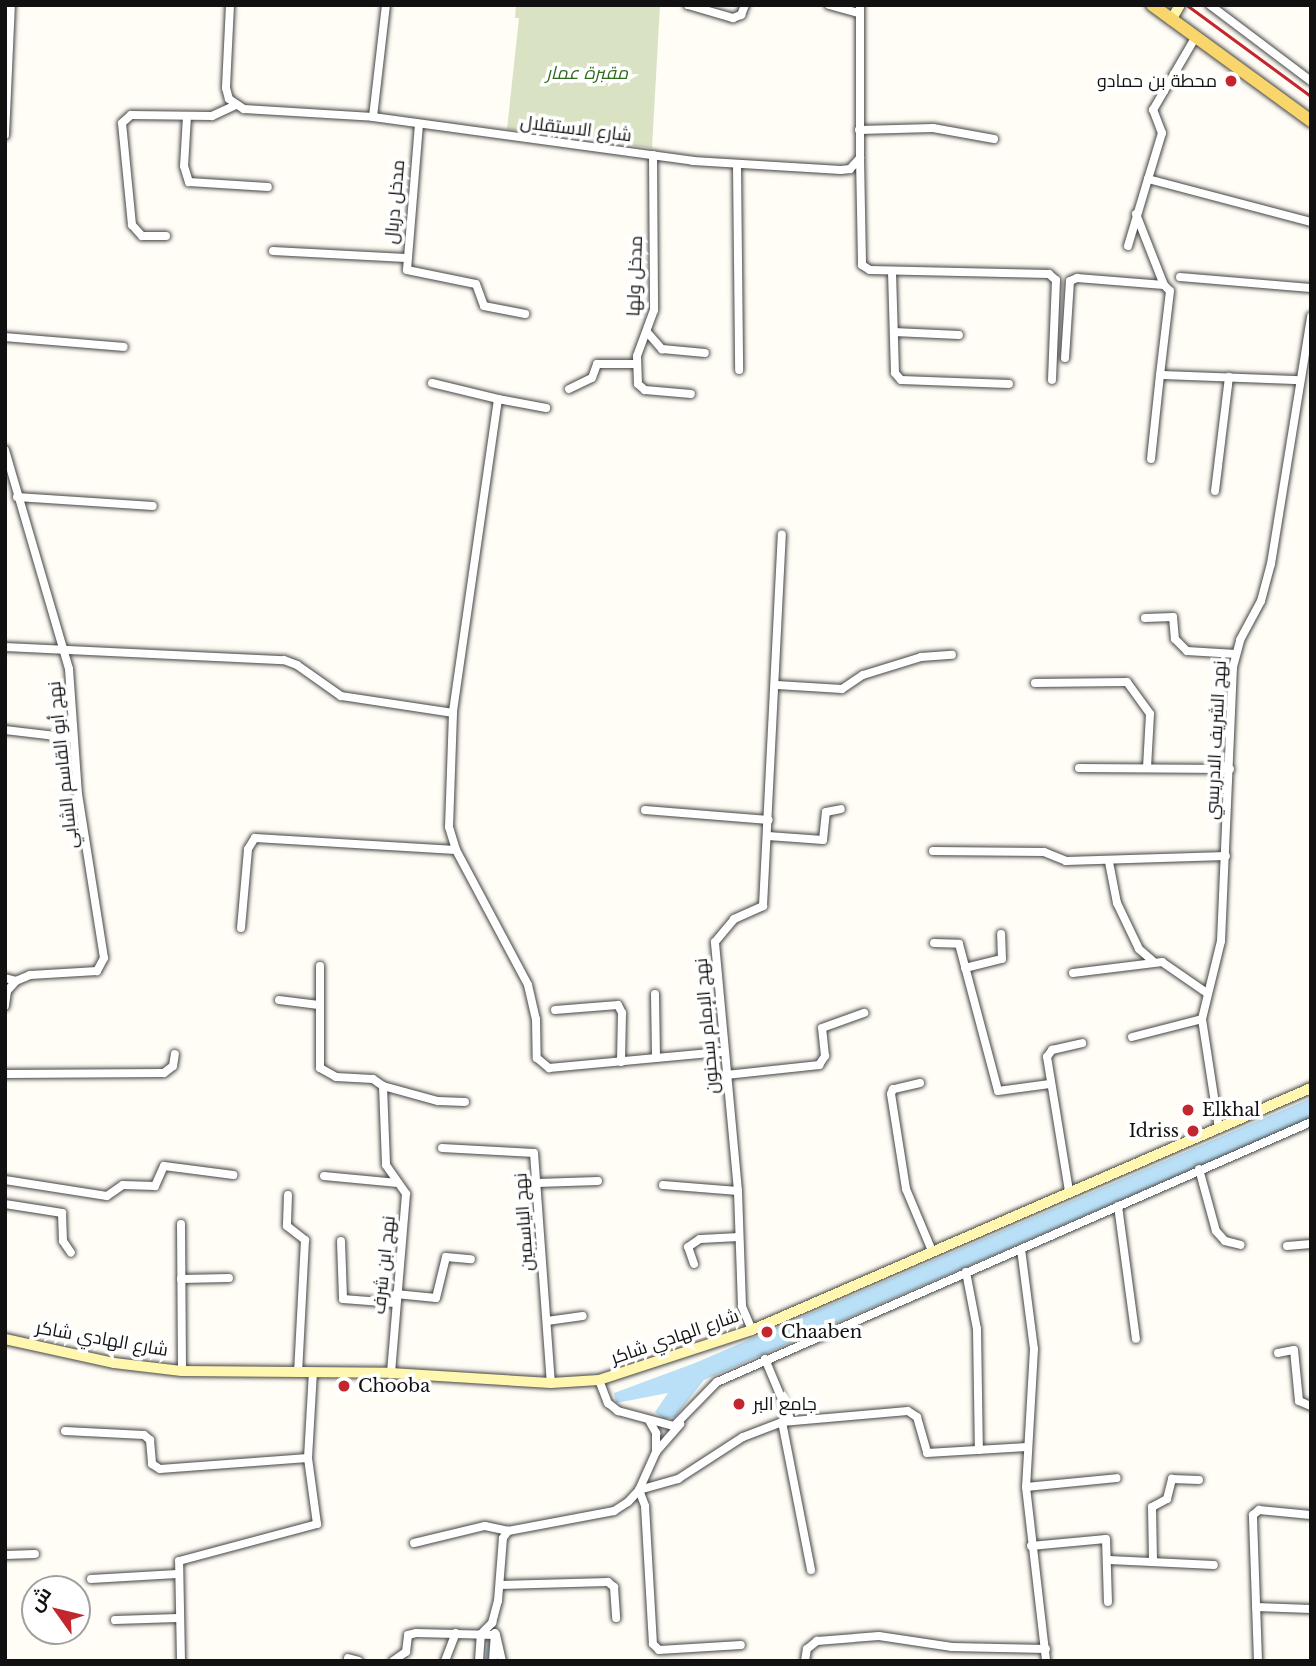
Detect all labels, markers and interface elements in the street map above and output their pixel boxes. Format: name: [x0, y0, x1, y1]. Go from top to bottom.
park label: مقبرة عمار: [546, 62, 628, 84]
place label: محطة بن حمادو: [1097, 70, 1217, 92]
marker: محطة بن حمادو: [1223, 73, 1239, 89]
street label: شارع الاستقلال: [519, 111, 633, 147]
street label: مدخل دربال: [381, 159, 409, 245]
street label: مدخل ولها: [623, 235, 647, 317]
street label: نهج الشريف الادريسي: [1201, 660, 1231, 820]
street label: نهج أبو القاسم الشابي: [43, 680, 83, 850]
street label: نهج الإمام سحنون: [690, 957, 724, 1095]
place label: Elkhal: [1202, 1099, 1260, 1121]
marker: Elkhal: [1180, 1102, 1196, 1118]
place label: Idriss: [1129, 1120, 1179, 1142]
marker: Idriss: [1185, 1123, 1201, 1139]
street label: نهج الياسمين: [510, 1172, 538, 1272]
street label: نهج ابن شرف: [368, 1215, 400, 1315]
street label: شارع الهادي شاكر: [608, 1305, 742, 1369]
street label: شارع الهادي شاكر: [34, 1317, 170, 1361]
place label: Chaaben: [781, 1321, 862, 1343]
marker: Chaaben: [759, 1324, 775, 1340]
place label: Chooba: [358, 1375, 430, 1397]
marker: Chooba: [336, 1378, 352, 1394]
place label: جامع البر: [753, 1393, 817, 1415]
marker: جامع البر: [731, 1396, 747, 1412]
north arrow: [21, 1575, 91, 1645]
text: ش: [23, 1583, 56, 1616]

